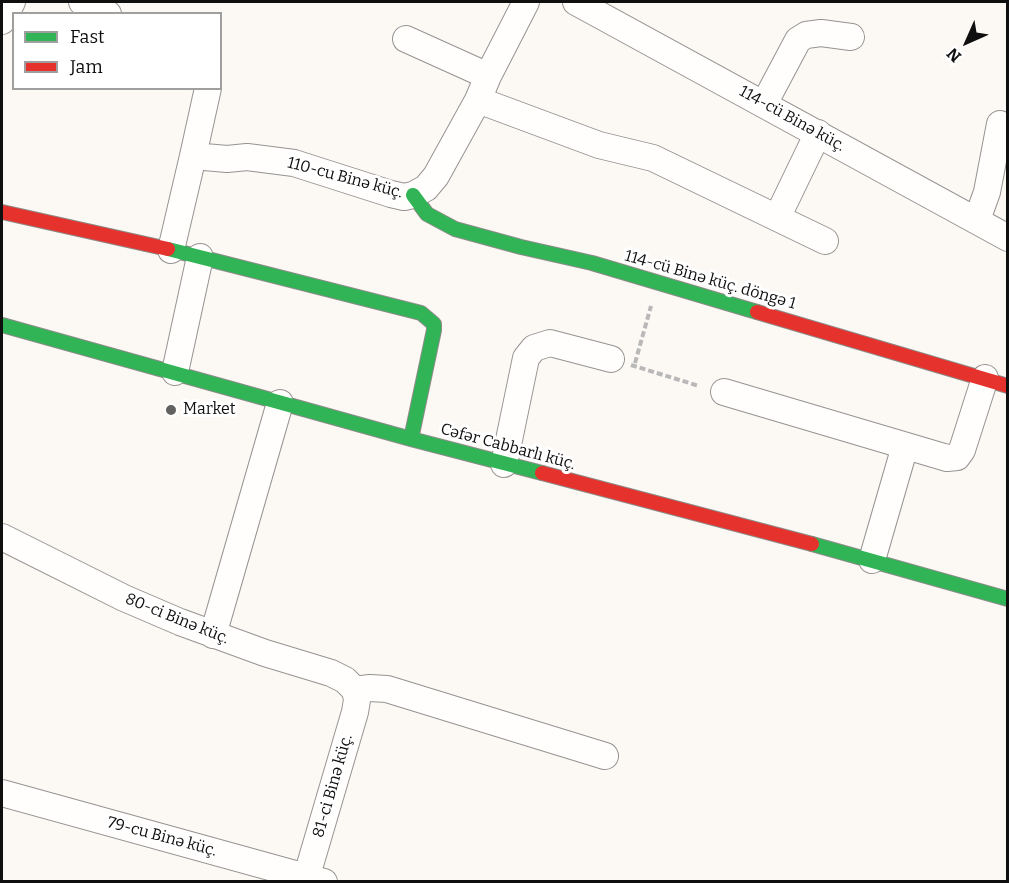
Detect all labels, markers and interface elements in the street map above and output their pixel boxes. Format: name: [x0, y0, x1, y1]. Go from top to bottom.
legend: [12, 12, 222, 90]
north arrow: [937, 12, 997, 72]
text: Fast: [70, 26, 105, 48]
text: N: [943, 44, 965, 66]
text: Jam: [70, 56, 103, 78]
street label: 114-cü Binə küç.: [736, 82, 848, 156]
street label: 110-cu Binə küç.: [285, 153, 405, 203]
street label: 114-cü Binə küç. döngə 1: [622, 246, 798, 314]
place label: Market: [183, 400, 236, 420]
marker: Market: [164, 403, 178, 417]
street label: Cəfər Cabbarlı küç.: [438, 420, 578, 474]
street label: 80-ci Binə küç.: [122, 589, 232, 649]
street label: 81-ci Binə küç.: [309, 732, 357, 840]
street label: 79-cu Binə küç.: [105, 813, 219, 861]

